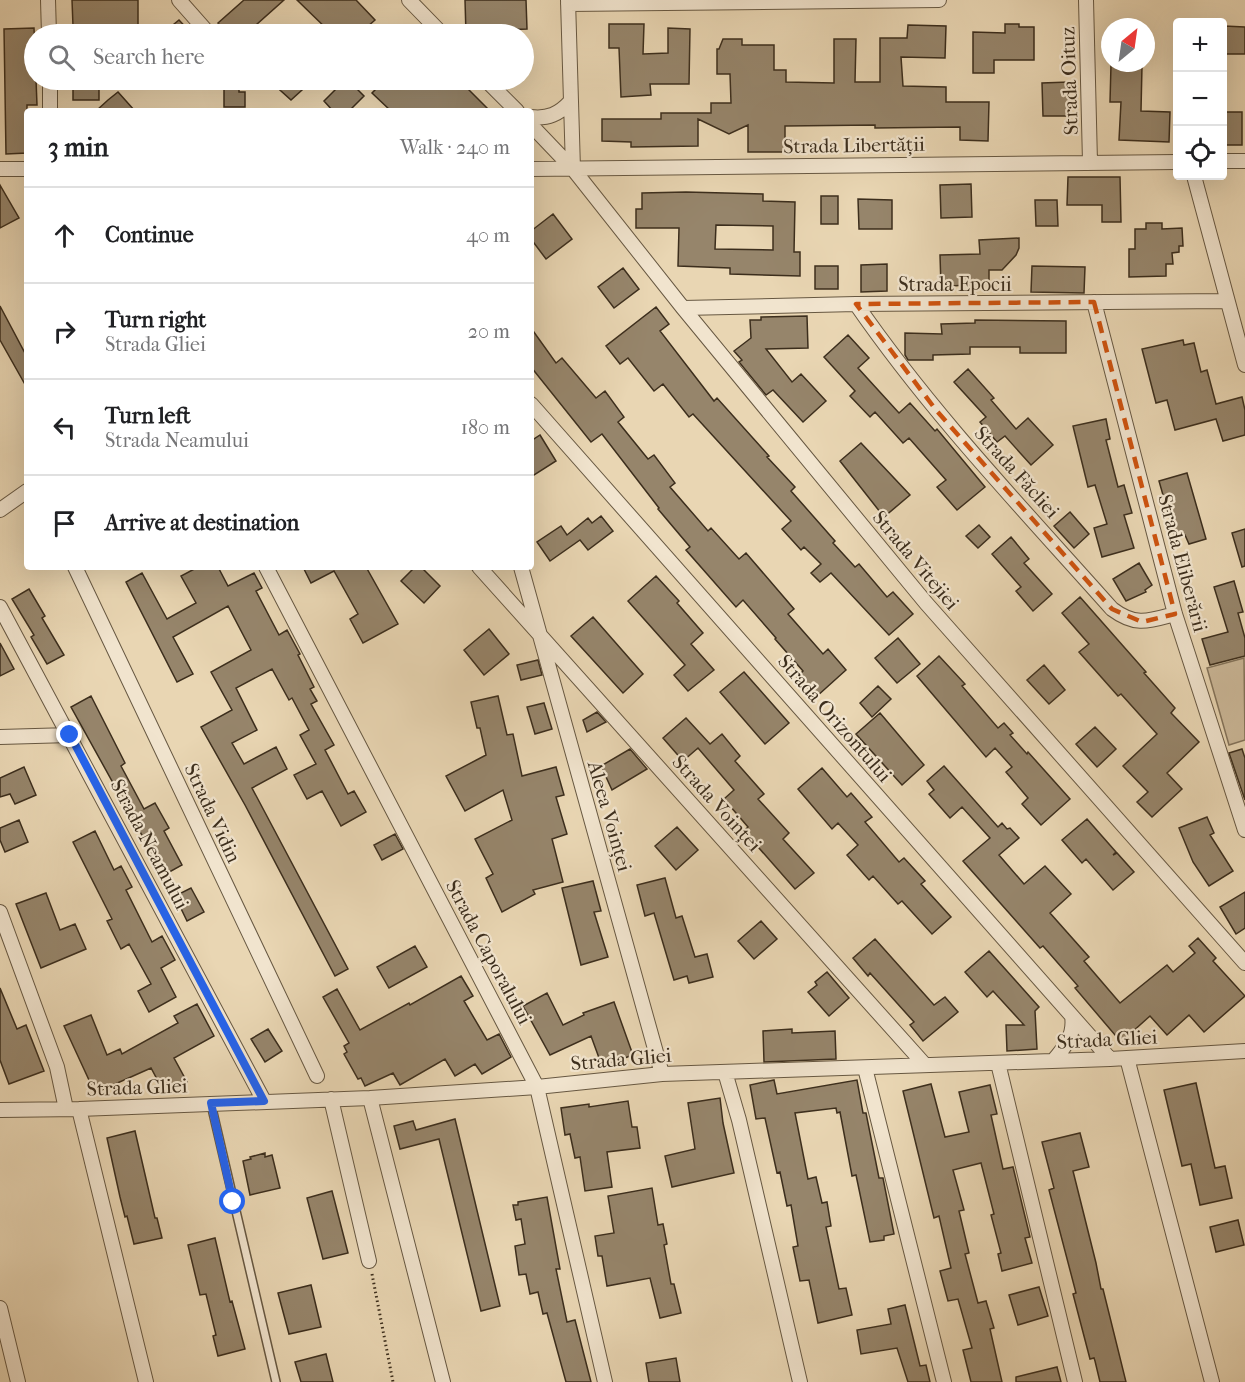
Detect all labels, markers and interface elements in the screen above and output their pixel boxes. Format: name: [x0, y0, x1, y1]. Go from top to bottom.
north arrow: [1101, 18, 1155, 72]
map controls: [1173, 18, 1227, 180]
button: +: [1173, 18, 1227, 72]
search box: [24, 24, 534, 90]
street label: Strada Oituz: [1056, 26, 1083, 136]
icon: search: [45, 41, 78, 74]
text: Search here: [93, 44, 205, 70]
button: −: [1173, 72, 1227, 126]
button: locate: [1173, 126, 1227, 180]
text: 3 min: [48, 132, 109, 163]
street label: Strada Libertății: [783, 133, 925, 159]
text: Walk · 240 m: [400, 136, 510, 159]
icon: ahead: [48, 219, 81, 252]
text: Continue: [105, 222, 194, 248]
text: 40 m: [466, 224, 510, 247]
street label: Strada Epocii: [898, 273, 1012, 296]
text: Turn right: [105, 307, 206, 333]
icon: right: [48, 315, 81, 348]
text: 20 m: [468, 320, 510, 343]
text: Strada Gliei: [105, 333, 206, 356]
text: Turn left: [105, 403, 191, 429]
icon: left: [48, 411, 81, 444]
text: 180 m: [461, 416, 510, 439]
street label: Strada Făcliei: [969, 422, 1064, 523]
text: Strada Neamului: [105, 429, 249, 452]
street label: Strada Eliberării: [1153, 492, 1212, 635]
street label: Strada Vitejiei: [868, 506, 964, 615]
icon: arrive: [48, 507, 81, 540]
text: Arrive at destination: [105, 510, 299, 536]
street label: Strada Orizontului: [773, 650, 896, 787]
route end: [56, 721, 82, 747]
street label: Strada Voinței: [667, 750, 766, 857]
street label: Aleea Voinței: [582, 757, 636, 874]
street label: Strada Vidin: [180, 760, 246, 867]
street label: Strada Neamului: [106, 775, 194, 913]
street label: Strada Caporalului: [441, 876, 536, 1028]
street label: Strada Gliei: [1056, 1025, 1158, 1054]
street label: Strada Gliei: [570, 1044, 672, 1075]
street label: Strada Gliei: [86, 1074, 188, 1101]
route start: [219, 1188, 245, 1214]

